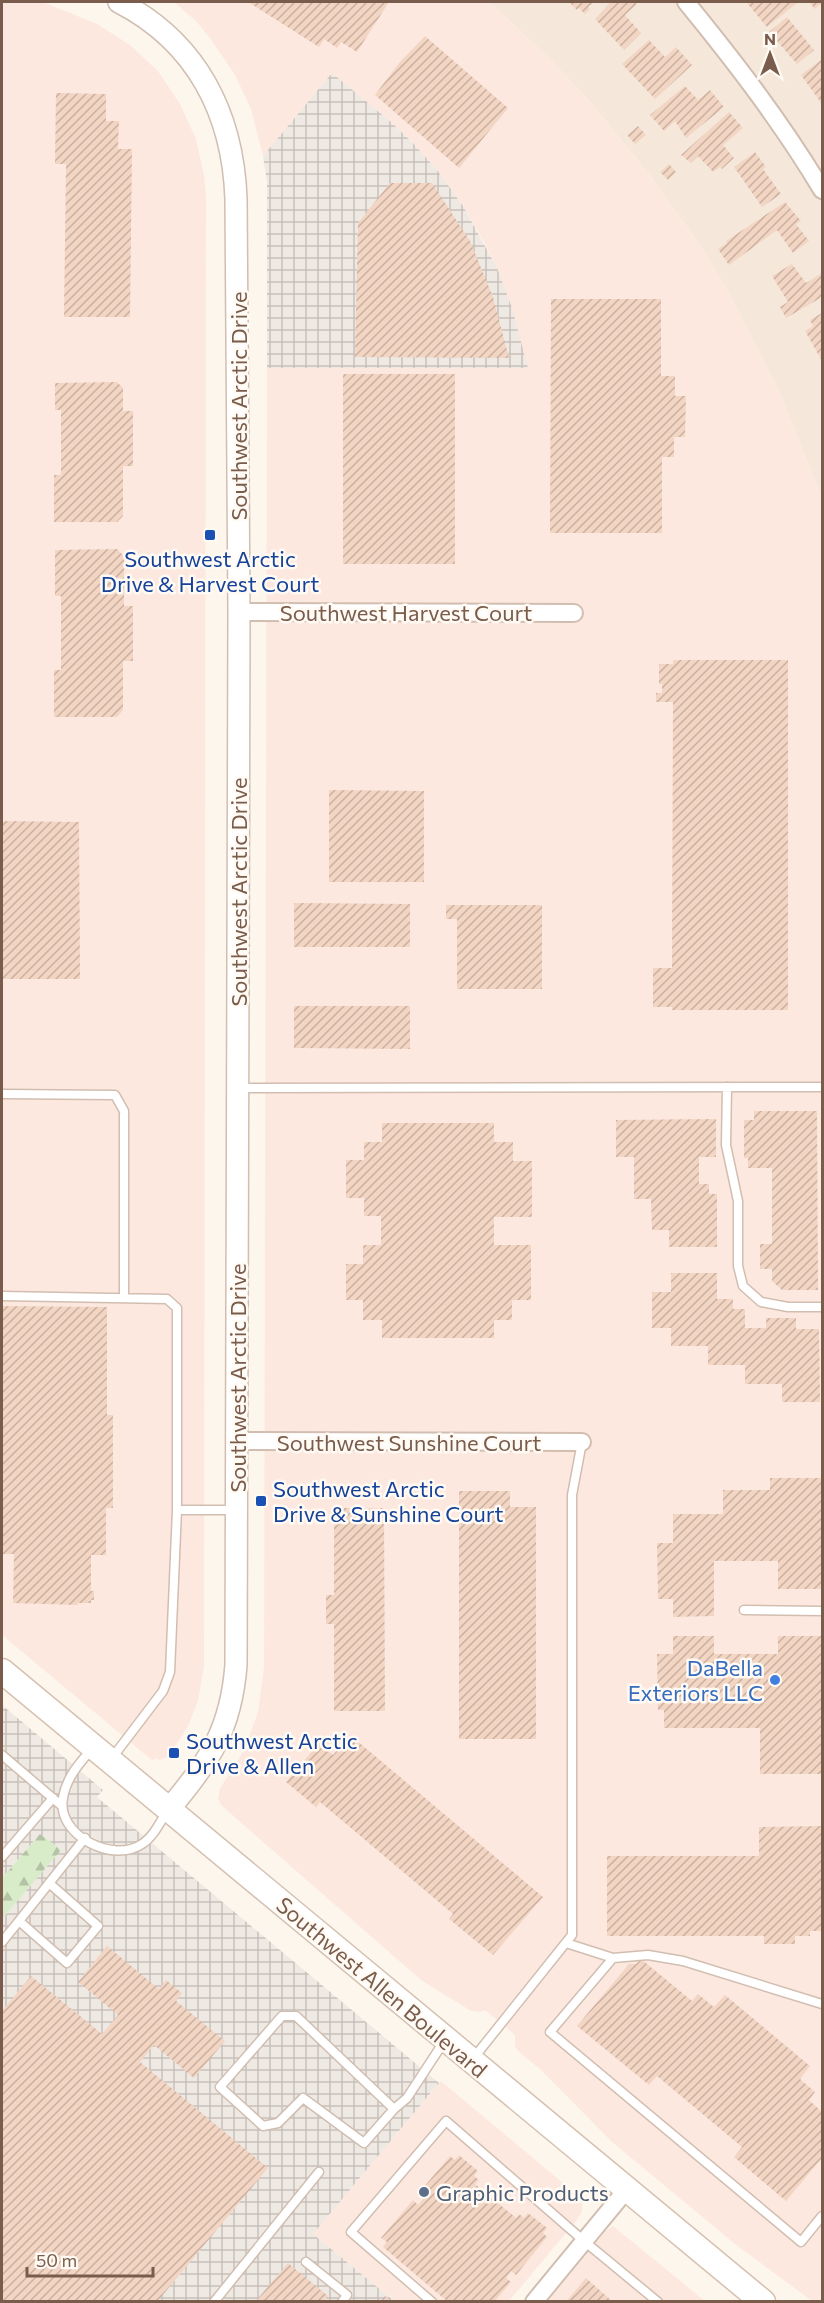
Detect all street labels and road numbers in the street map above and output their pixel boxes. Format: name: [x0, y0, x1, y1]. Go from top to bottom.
street label: Southwest Arctic Drive: [225, 291, 252, 521]
street label: Southwest Harvest Court: [280, 599, 532, 626]
street label: Southwest Arctic Drive: [225, 777, 252, 1007]
street label: Southwest Arctic Drive: [224, 1263, 251, 1493]
street label: Southwest Sunshine Court: [277, 1429, 541, 1456]
street label: Southwest Allen Boulevard: [271, 1891, 493, 2083]

